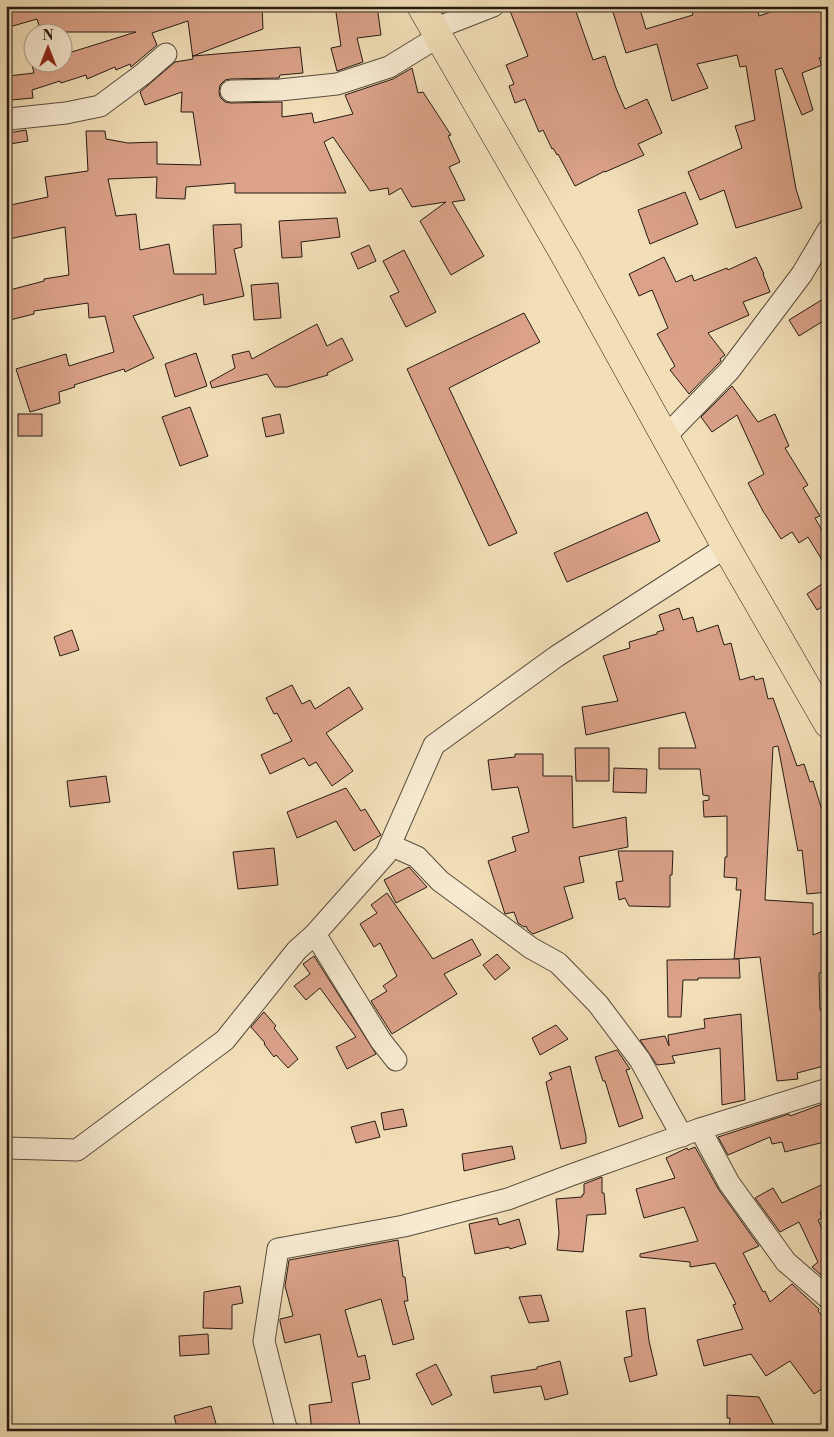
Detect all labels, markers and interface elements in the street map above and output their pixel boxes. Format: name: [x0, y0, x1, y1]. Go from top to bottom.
north arrow: [22, 22, 72, 72]
text: N: [42, 27, 54, 45]

